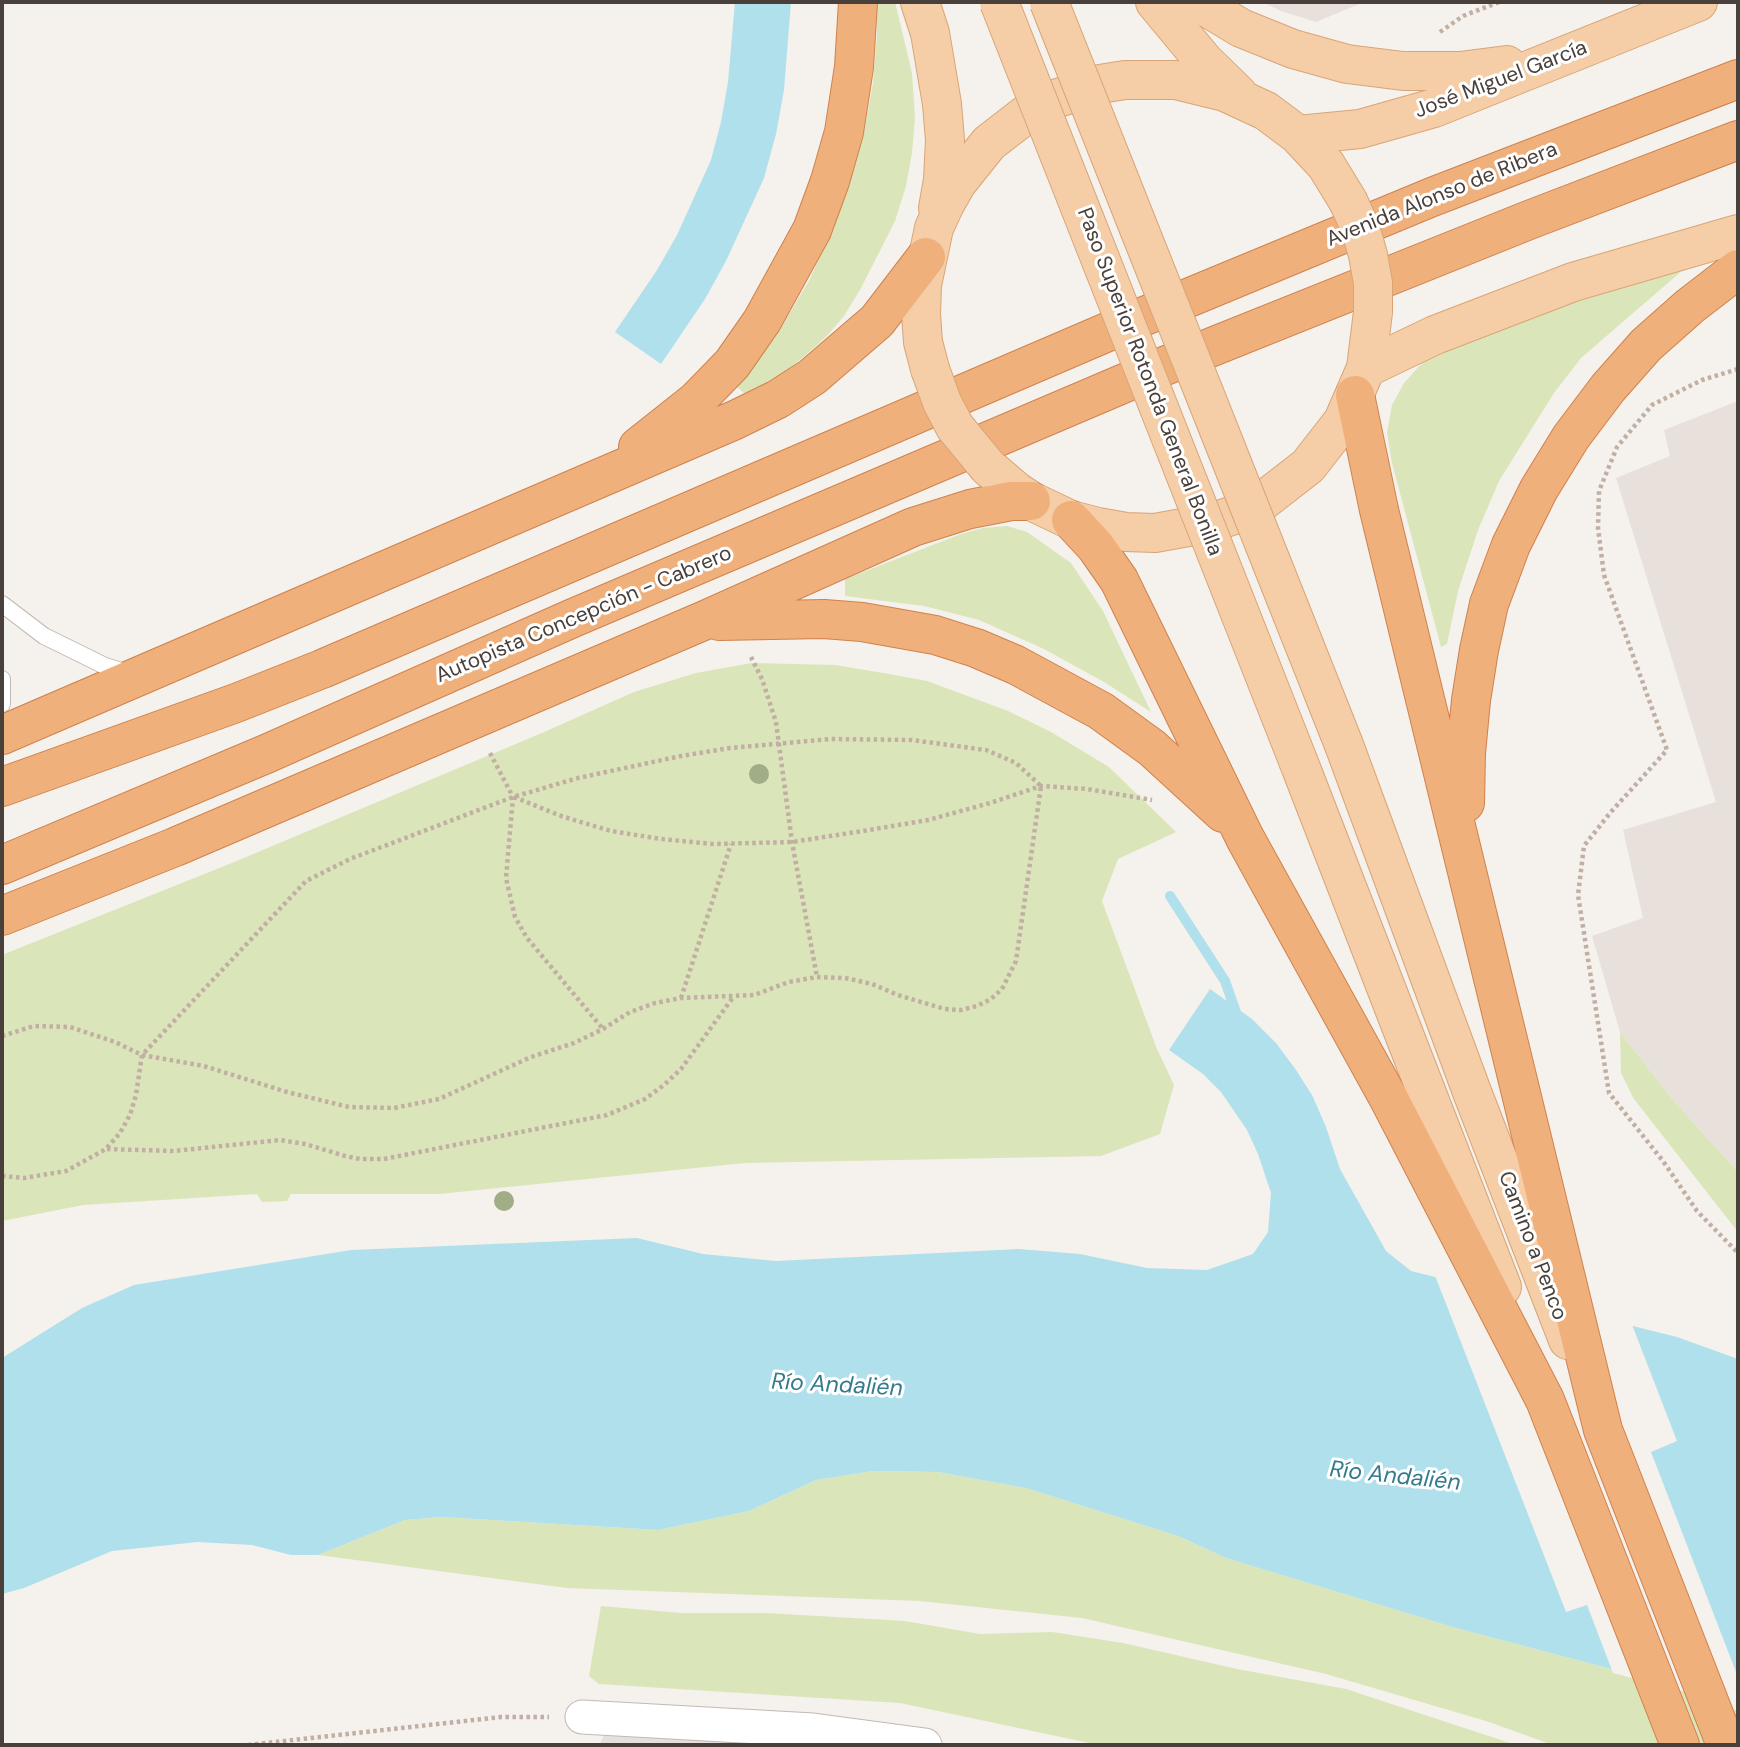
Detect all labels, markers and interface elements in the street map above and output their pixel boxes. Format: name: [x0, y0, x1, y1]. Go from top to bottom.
street label: José Miguel García: [1411, 36, 1591, 124]
street label: Avenida Alonso de Ribera: [1323, 137, 1561, 253]
street label: Paso Superior Rotonda General Bonilla: [1071, 205, 1227, 559]
street label: Autopista Concepción - Cabrero: [432, 541, 736, 689]
street label: Camino a Penco: [1492, 1168, 1572, 1324]
water label: Río Andalién: [771, 1369, 903, 1403]
water label: Río Andalién: [1328, 1456, 1462, 1498]

